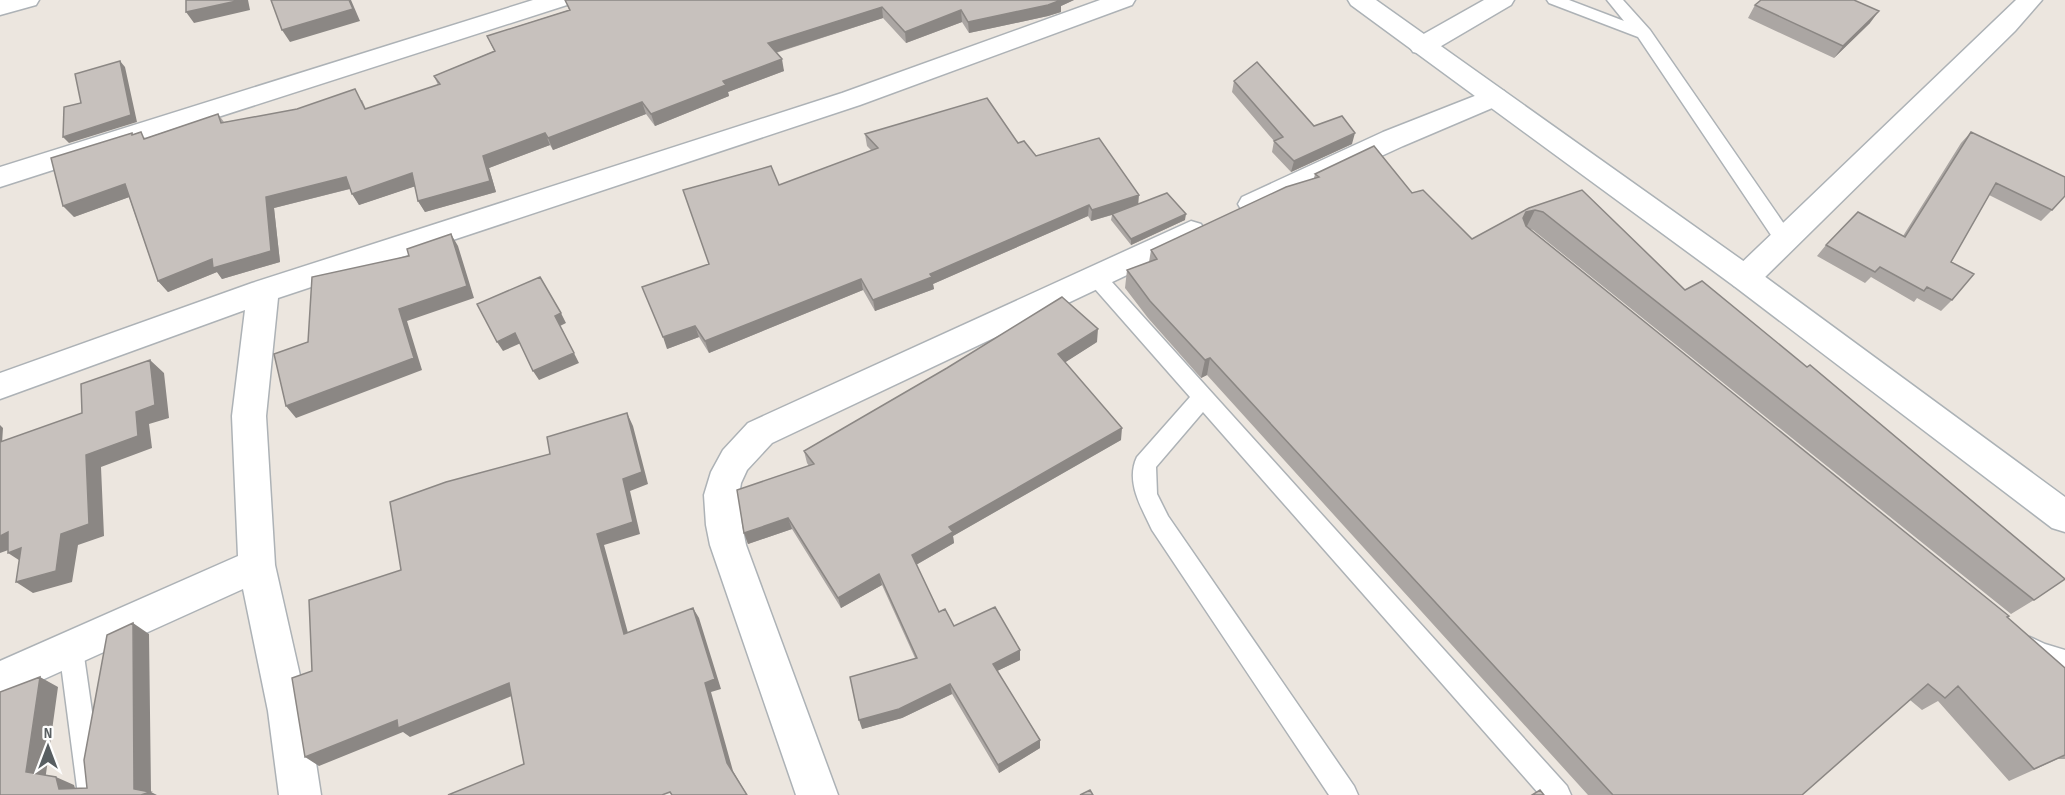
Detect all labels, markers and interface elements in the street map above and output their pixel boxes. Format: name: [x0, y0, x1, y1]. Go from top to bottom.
north arrow: [18, 717, 78, 777]
text: N: [44, 724, 52, 743]

